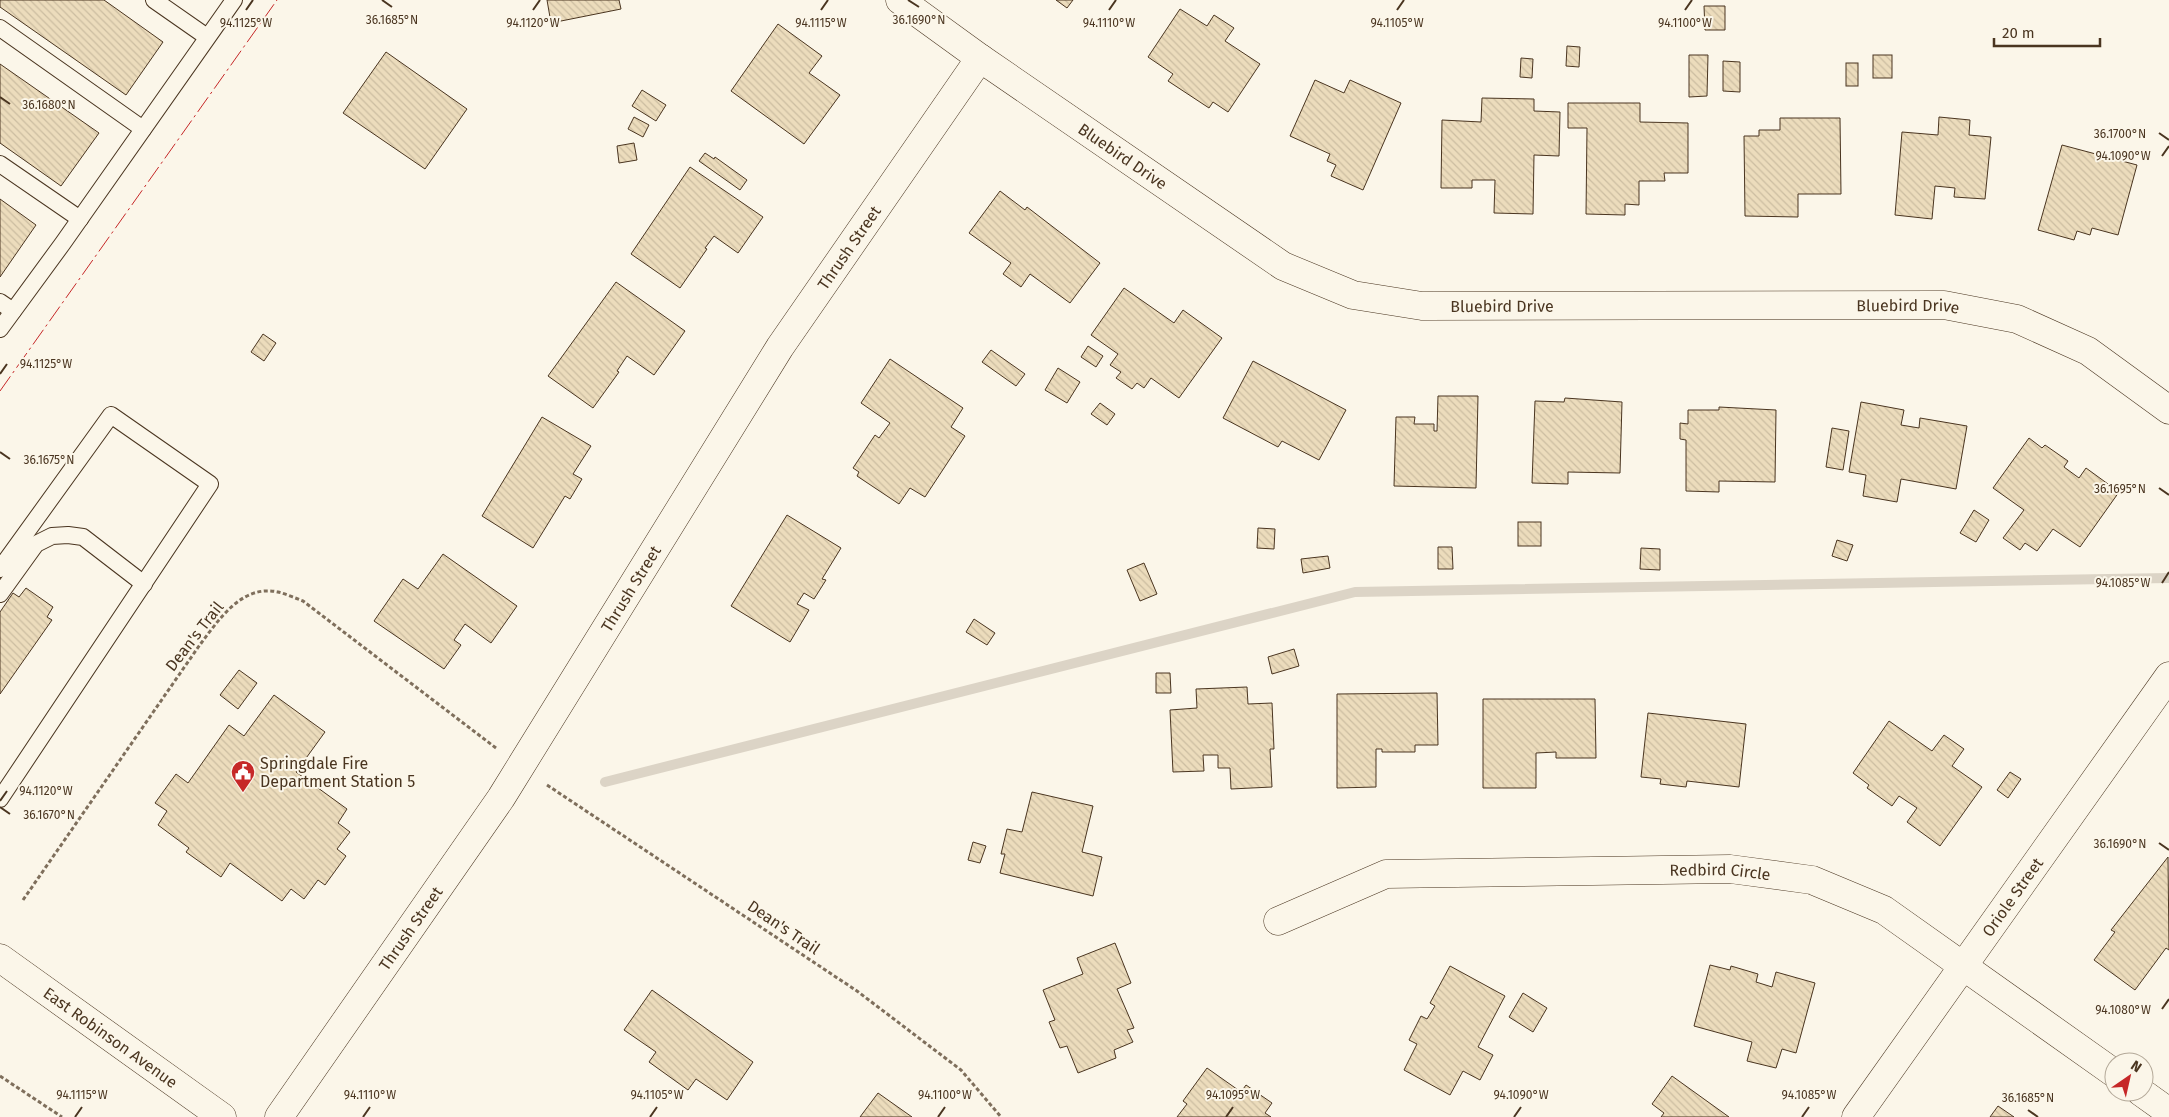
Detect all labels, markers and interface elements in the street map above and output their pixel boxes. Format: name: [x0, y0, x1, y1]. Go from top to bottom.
text: 36.1685°N: [366, 13, 418, 27]
text: 36.1690°N: [893, 13, 945, 27]
scale bar: [1994, 15, 2100, 47]
text: 94.1125°W: [220, 16, 272, 30]
text: 94.1120°W: [506, 16, 560, 30]
text: 94.1115°W: [795, 16, 847, 30]
text: 94.1110°W: [1083, 16, 1135, 30]
text: 94.1105°W: [1370, 16, 1424, 30]
text: 94.1100°W: [1658, 16, 1712, 30]
text: 20 m: [2002, 24, 2035, 42]
text: 36.1680°N: [22, 98, 76, 112]
street label: Bluebird Drive: [1074, 119, 1171, 194]
text: 36.1700°N: [2094, 127, 2146, 141]
text: 94.1090°W: [2095, 149, 2151, 163]
street label: Thrush Street: [814, 202, 885, 293]
street label: Bluebird Drive: [1856, 296, 1961, 318]
street label: Bluebird Drive: [1450, 297, 1554, 316]
text: 94.1125°W: [20, 357, 72, 371]
text: 36.1675°N: [24, 453, 74, 467]
text: 36.1695°N: [2094, 482, 2146, 496]
street label: Thrush Street: [597, 542, 665, 635]
text: 94.1085°W: [2096, 576, 2150, 590]
street label: Dean's Trail: [161, 597, 228, 675]
place label: Springdale Fire Department Station 5: [260, 754, 415, 791]
public building icon: Springdale Fire Department Station 5: [230, 759, 256, 793]
text: 94.1120°W: [19, 784, 73, 798]
text: 36.1670°N: [23, 808, 75, 822]
text: 36.1690°N: [2094, 837, 2146, 851]
street label: Oriole Street: [1978, 854, 2047, 940]
street label: Redbird Circle: [1669, 860, 1772, 884]
street label: Thrush Street: [375, 883, 447, 974]
street label: Dean's Trail: [744, 896, 824, 959]
street label: East Robinson Avenue: [40, 983, 181, 1092]
text: 94.1080°W: [2095, 1003, 2151, 1017]
north arrow: [2104, 1052, 2154, 1102]
text: N: [2127, 1057, 2145, 1076]
text: 94.1115°W: [56, 1088, 108, 1102]
text: 94.1110°W: [344, 1088, 396, 1102]
text: 94.1105°W: [630, 1088, 684, 1102]
text: 94.1100°W: [918, 1088, 972, 1102]
text: 94.1095°W: [1206, 1088, 1260, 1102]
text: 94.1090°W: [1493, 1088, 1549, 1102]
text: 94.1085°W: [1782, 1088, 1836, 1102]
text: 36.1685°N: [2002, 1091, 2054, 1105]

